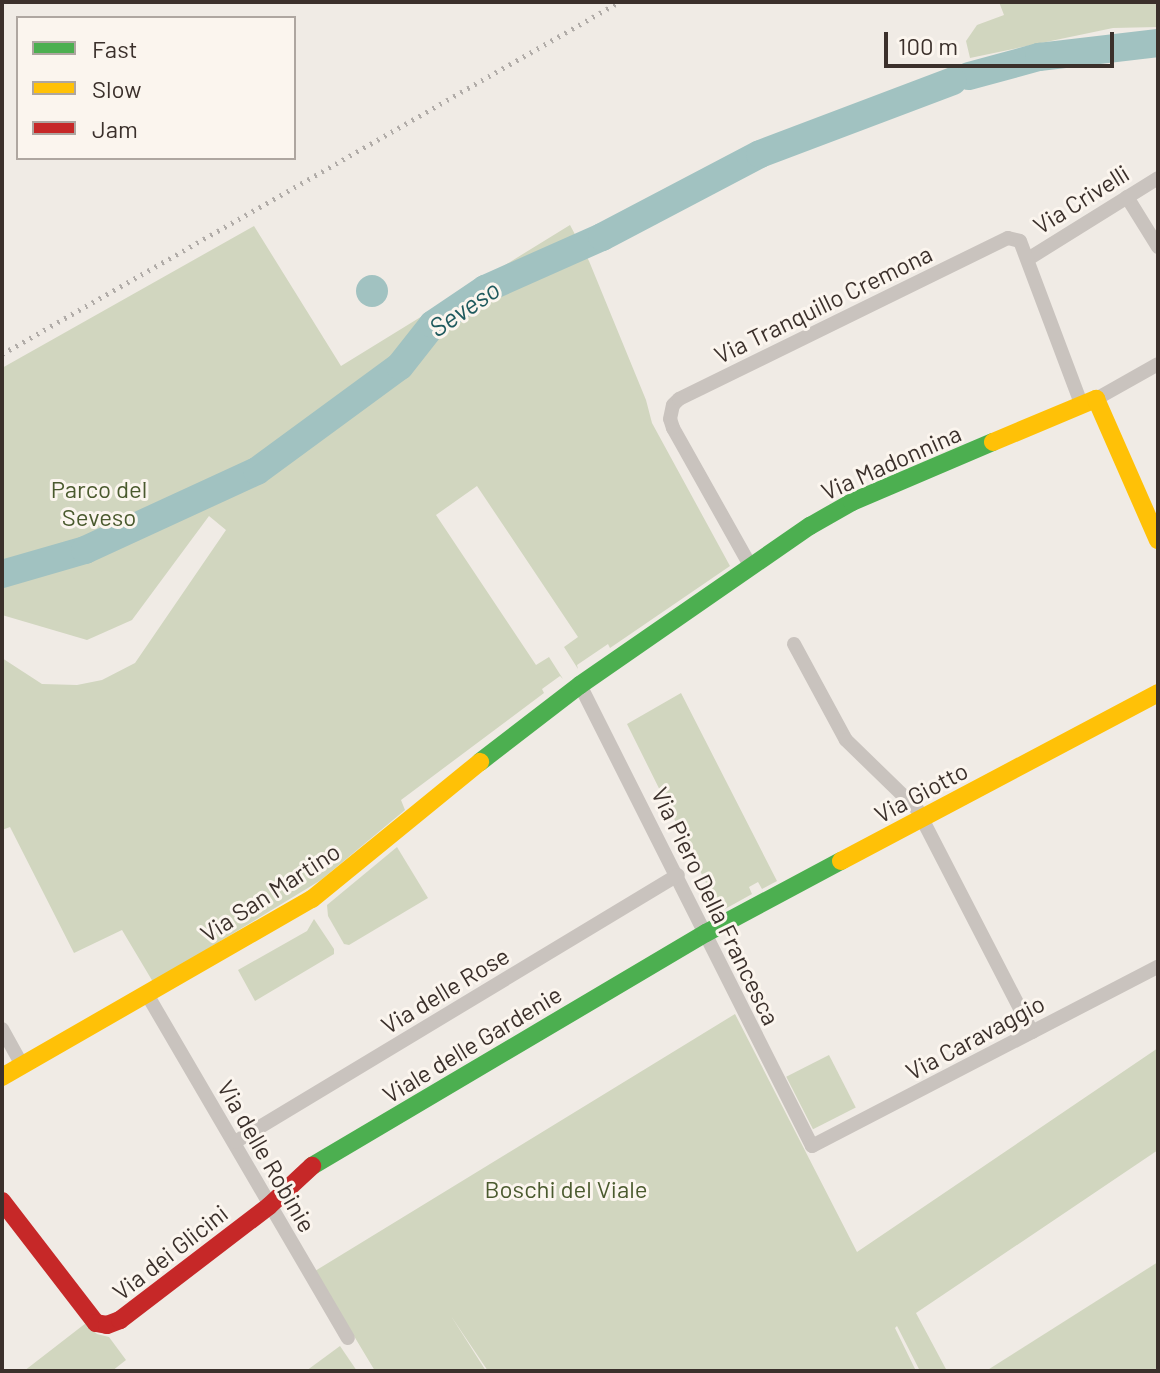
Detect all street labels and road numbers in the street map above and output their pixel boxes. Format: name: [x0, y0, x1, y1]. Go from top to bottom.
street label: Via Crivelli: [1028, 158, 1134, 240]
street label: Via Tranquillo Cremona: [709, 239, 937, 369]
street label: Via Madonnina: [817, 418, 965, 506]
street label: Via Giotto: [870, 756, 972, 828]
street label: Via Piero Della Francesca: [646, 782, 786, 1030]
street label: Via San Martino: [195, 836, 345, 948]
street label: Via delle Rose: [376, 941, 514, 1039]
street label: Viale delle Gardenie: [377, 979, 567, 1109]
street label: Via Caravaggio: [901, 988, 1049, 1086]
street label: Via delle Robinie: [212, 1075, 322, 1237]
street label: Via dei Glicini: [107, 1198, 233, 1306]

